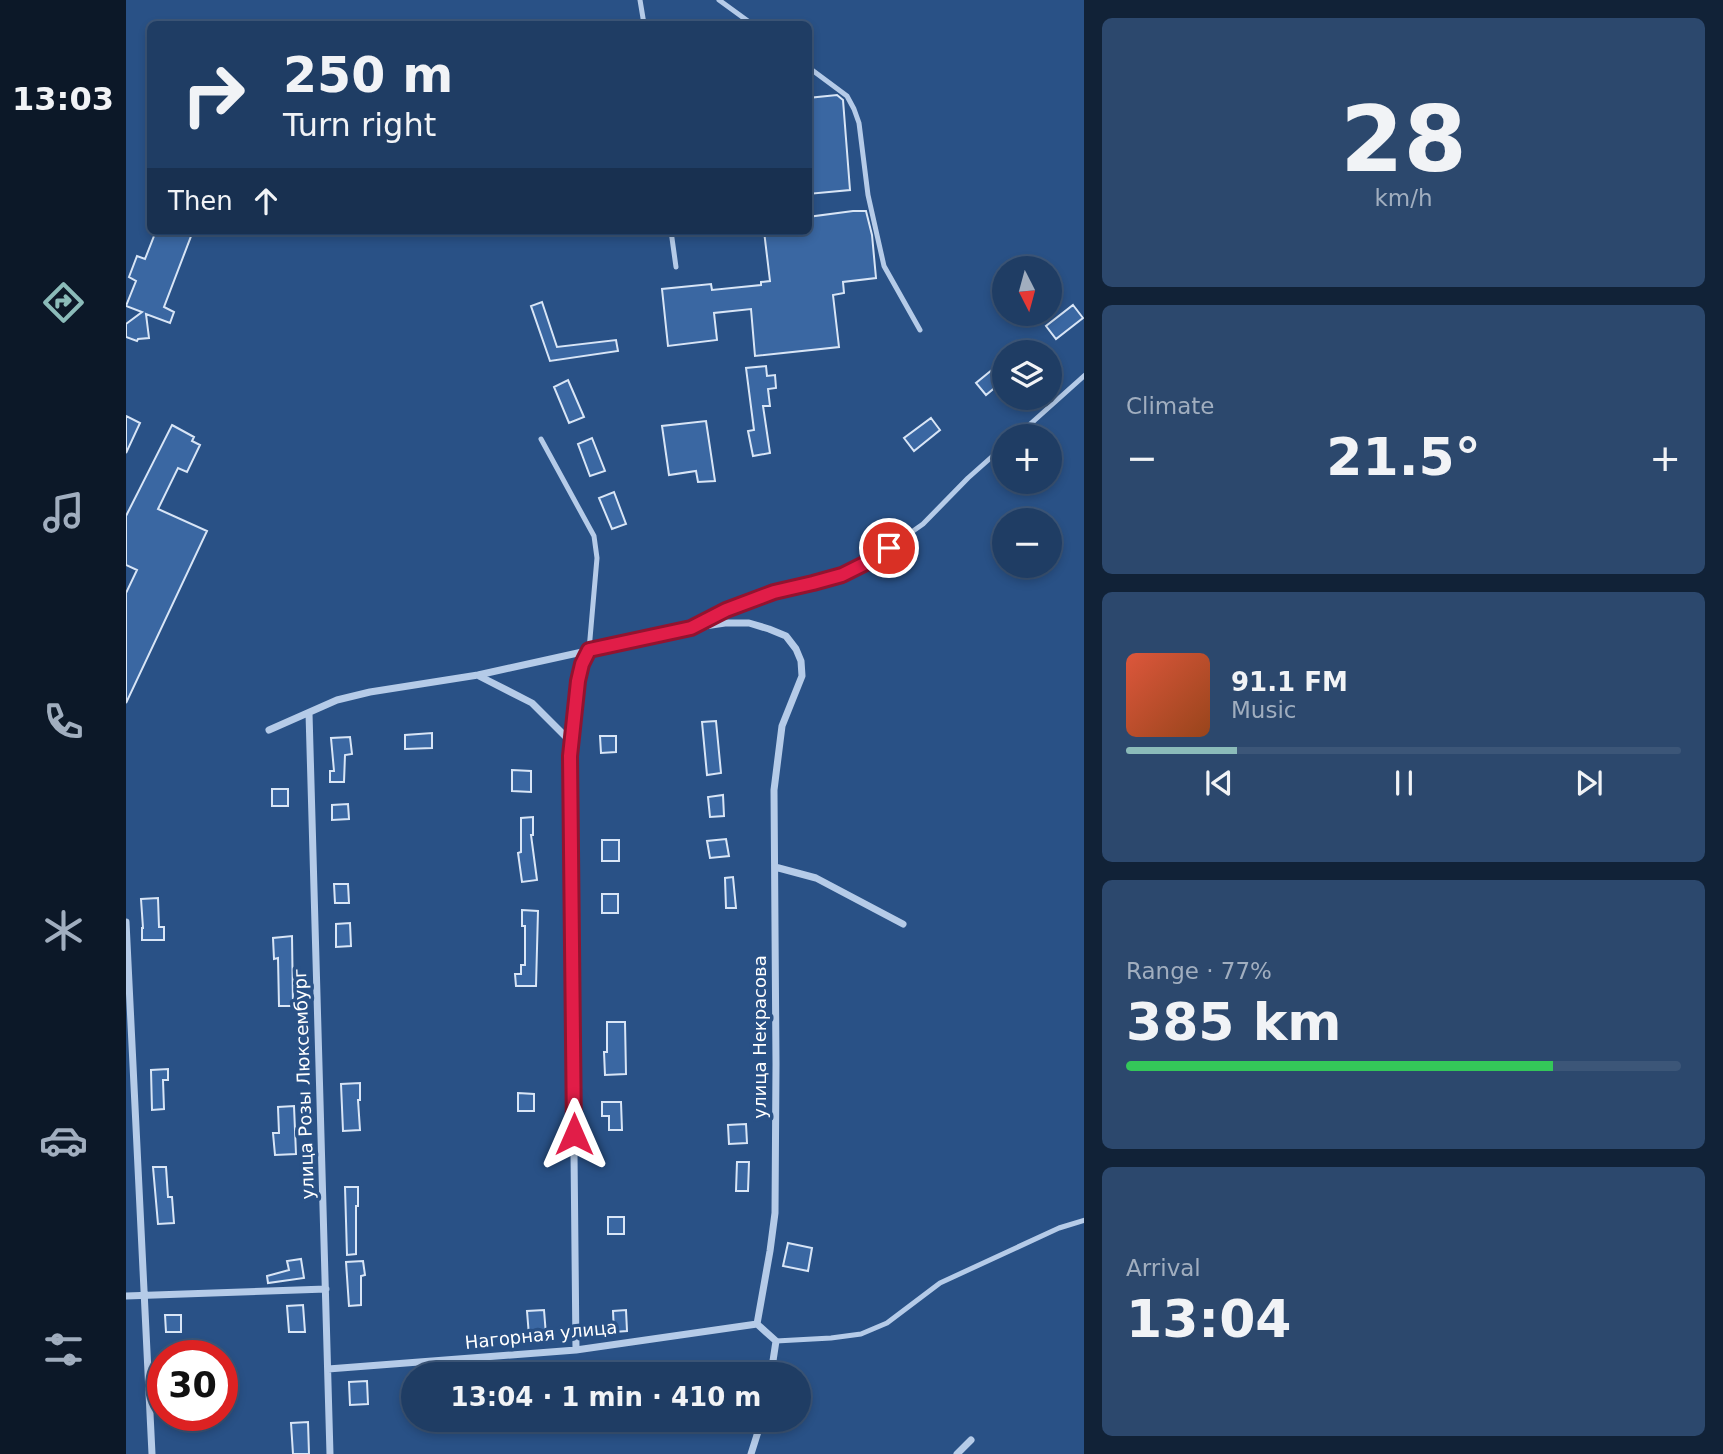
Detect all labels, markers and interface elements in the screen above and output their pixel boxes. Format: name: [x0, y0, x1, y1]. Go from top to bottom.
text: 250 m: [283, 47, 453, 104]
icon: right: [168, 49, 259, 140]
text: 13:03: [12, 80, 114, 118]
text: 28: [1340, 87, 1467, 192]
text: Turn right: [283, 106, 436, 144]
icon: ahead: [247, 182, 285, 220]
text: km/h: [1374, 185, 1433, 211]
text: Then: [168, 186, 233, 216]
north arrow: [992, 256, 1062, 326]
map controls: [992, 256, 1062, 578]
icon: directions: [39, 278, 88, 327]
button: layers: [992, 340, 1062, 410]
text: Climate: [1126, 393, 1215, 419]
button: +: [992, 424, 1062, 494]
text: 21.5°: [1326, 427, 1481, 487]
text: −: [1126, 436, 1158, 480]
text: +: [1649, 436, 1681, 480]
icon: music: [39, 488, 88, 537]
button: −: [992, 508, 1062, 578]
pin: [859, 518, 919, 578]
icon: arrive: [870, 529, 908, 567]
text: 91.1 FM: [1231, 667, 1348, 697]
icon: phone: [39, 697, 88, 746]
text: Music: [1231, 697, 1296, 723]
icon: previous: [1200, 764, 1238, 802]
icon: pause: [1385, 764, 1423, 802]
icon: next: [1570, 764, 1608, 802]
icon: climate: [39, 906, 88, 955]
street label: улица Некрасова: [749, 955, 770, 1119]
text: Range · 77%: [1126, 958, 1272, 984]
street label: улица Розы Люксембург: [289, 968, 318, 1200]
text: 385 km: [1126, 992, 1341, 1052]
position arrow: [537, 1097, 611, 1171]
icon: car: [39, 1116, 88, 1165]
text: Arrival: [1126, 1255, 1201, 1281]
text: 13:04: [1126, 1289, 1292, 1349]
street label: Нагорная улица: [464, 1316, 618, 1353]
icon: filters: [39, 1325, 88, 1374]
speed limit sign: 30: [147, 1340, 238, 1431]
text: 13:04 · 1 min · 410 m: [451, 1382, 761, 1412]

